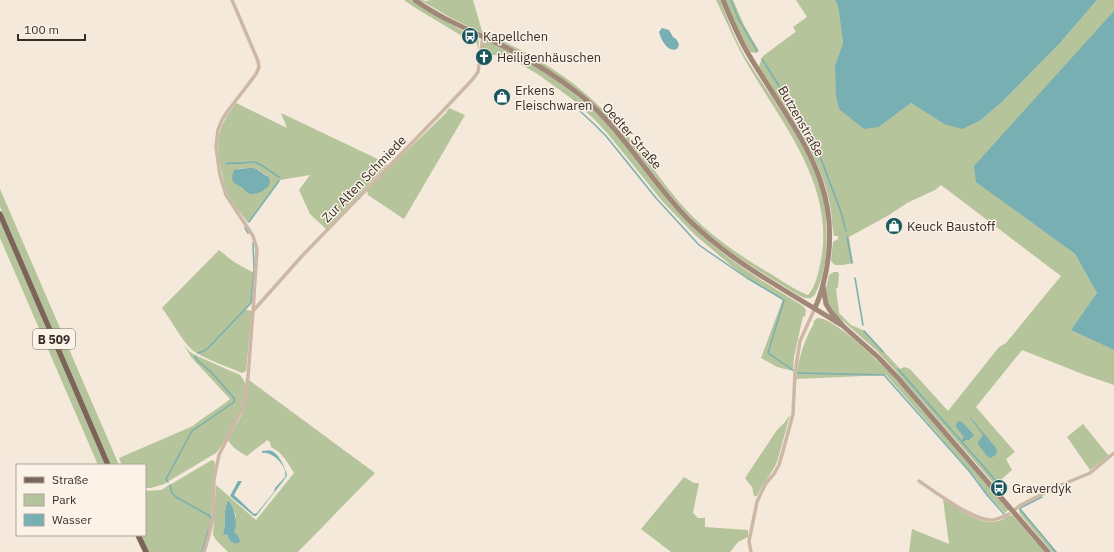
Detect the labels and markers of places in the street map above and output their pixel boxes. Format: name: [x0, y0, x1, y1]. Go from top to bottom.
bus stop icon: Kapellchen: [460, 26, 480, 46]
place label: Kapellchen: [483, 28, 548, 45]
church icon: Heiligenhäuschen: [474, 47, 494, 67]
place label: Heiligenhäuschen: [497, 49, 601, 66]
place label: Erkens Fleischwaren: [515, 82, 592, 114]
shop icon: Erkens Fleischwaren: [492, 87, 512, 107]
shop icon: Keuck Baustoff: [884, 216, 904, 236]
place label: Keuck Baustoff: [907, 218, 995, 235]
bus stop icon: Graverdyk: [989, 478, 1009, 498]
place label: Graverdyk: [1012, 480, 1072, 497]

